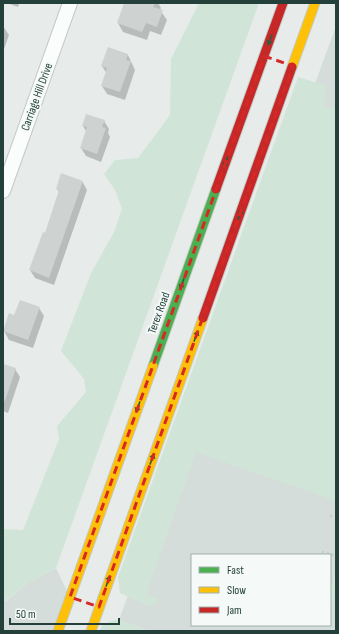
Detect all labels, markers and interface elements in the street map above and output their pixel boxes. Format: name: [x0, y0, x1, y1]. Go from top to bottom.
one-way arrow: [267, 34, 273, 46]
street label: Carriage Hill Drive: [18, 61, 56, 133]
one-way arrow: [223, 156, 229, 168]
one-way arrow: [237, 208, 243, 220]
one-way arrow: [179, 279, 185, 291]
street label: Terex Road: [145, 290, 173, 336]
one-way arrow: [193, 330, 199, 342]
one-way arrow: [135, 401, 141, 413]
one-way arrow: [150, 452, 156, 464]
legend: [191, 554, 331, 626]
text: Fast: [227, 563, 244, 578]
one-way arrow: [106, 575, 112, 587]
text: Slow: [227, 583, 246, 598]
scale bar: [10, 600, 119, 626]
text: Jam: [226, 603, 242, 618]
text: 50 m: [16, 607, 36, 622]

